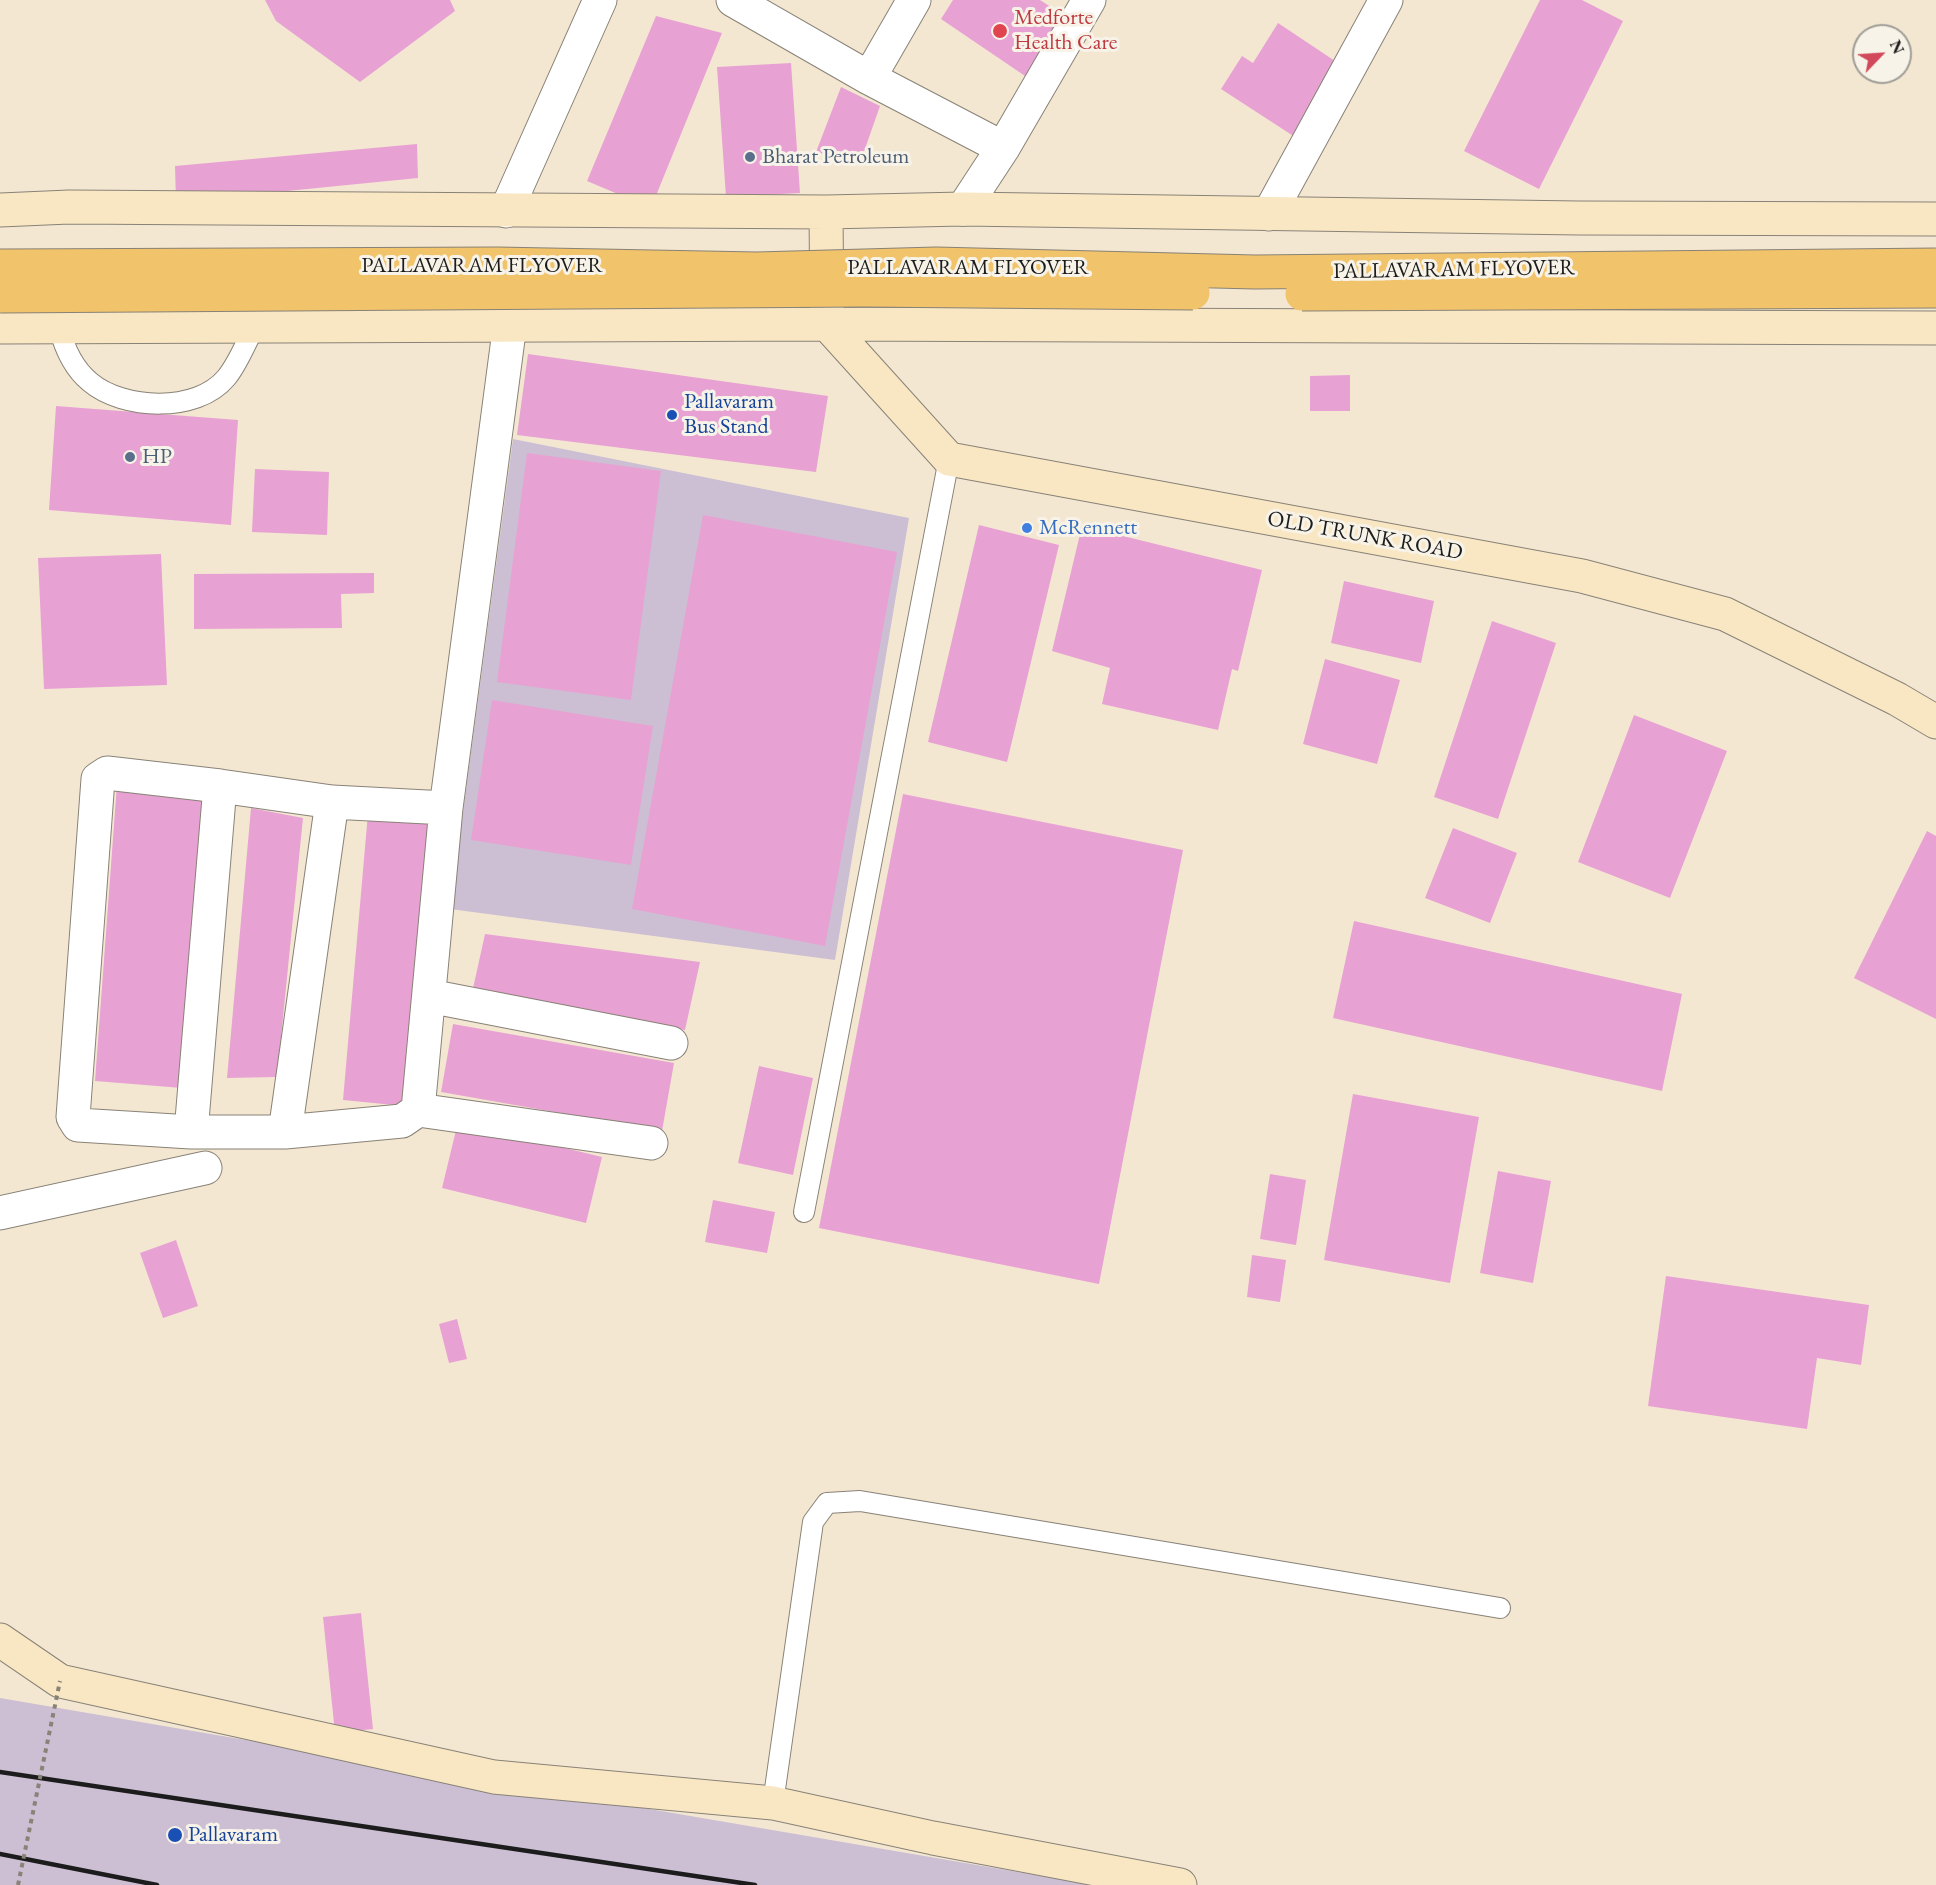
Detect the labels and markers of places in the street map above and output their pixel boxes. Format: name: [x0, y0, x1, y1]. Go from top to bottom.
place label: Medforte Health Care: [1014, 5, 1117, 56]
marker: Medforte Health Care: [991, 22, 1009, 40]
place label: Bharat Petroleum: [762, 144, 909, 170]
marker: Bharat Petroleum: [743, 150, 757, 164]
place label: Pallavaram Bus Stand: [684, 389, 774, 440]
marker: Pallavaram Bus Stand: [665, 408, 679, 422]
place label: HP: [142, 444, 172, 470]
marker: HP: [123, 450, 137, 464]
place label: McRennett: [1039, 515, 1137, 541]
marker: McRennett: [1020, 521, 1034, 535]
place label: Pallavaram: [188, 1822, 278, 1848]
marker: Pallavaram: [166, 1826, 184, 1844]

